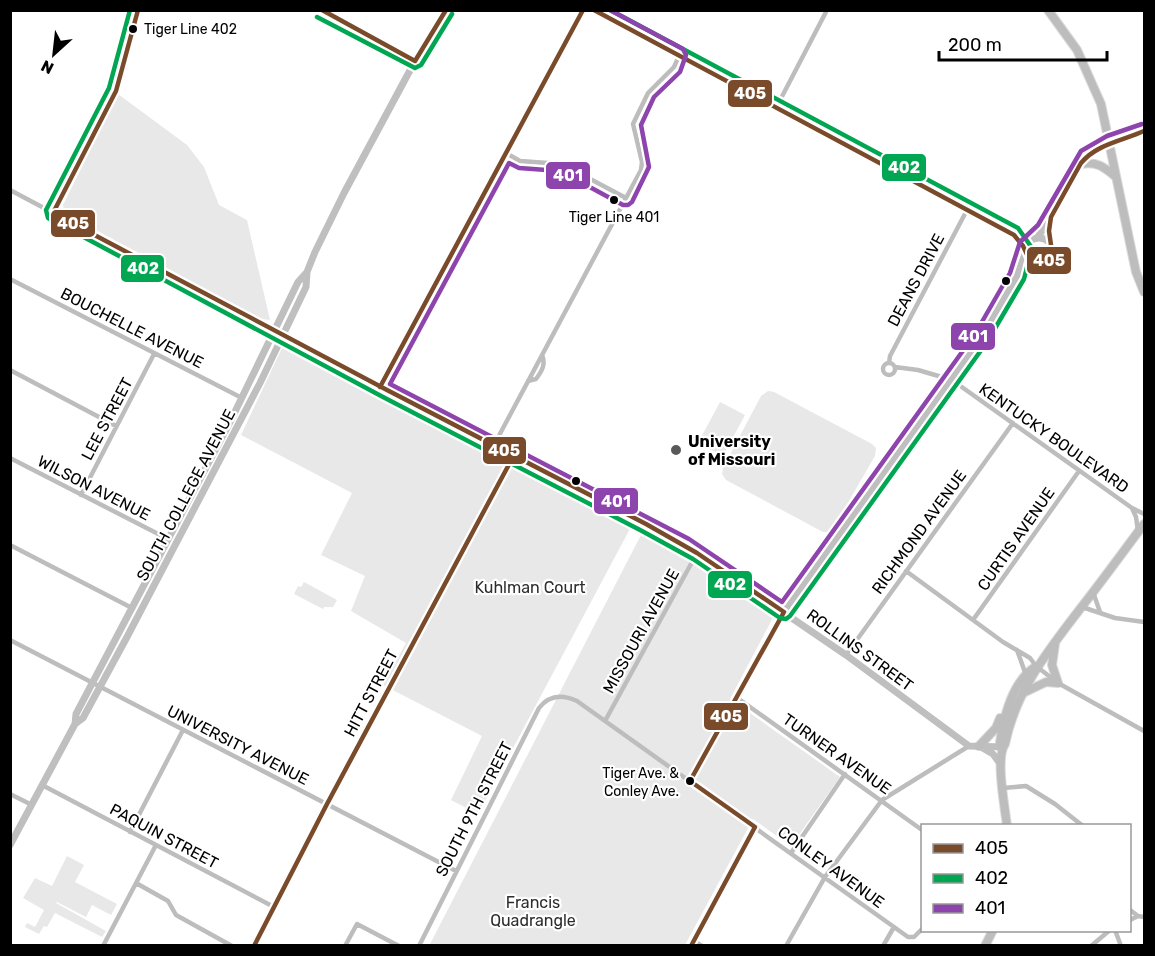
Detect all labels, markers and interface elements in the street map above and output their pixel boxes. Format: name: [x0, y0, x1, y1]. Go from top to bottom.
place label: Tiger Line 402: [144, 21, 237, 38]
marker: Tiger Line 402: [127, 23, 139, 35]
north arrow: [24, 24, 84, 84]
scale bar: [939, 24, 1107, 62]
text: 200 m: [948, 34, 1002, 56]
text: N: [38, 56, 57, 78]
line badge: 405: [727, 79, 773, 108]
text: 405: [734, 84, 766, 103]
line badge: 402: [881, 153, 927, 182]
text: 402: [888, 158, 920, 177]
line badge: 401: [545, 161, 591, 190]
text: 401: [553, 166, 583, 185]
marker: Tiger Line 401: [608, 194, 620, 206]
line badge: 405: [50, 209, 96, 238]
place label: Tiger Line 401: [569, 209, 659, 226]
text: 405: [57, 214, 89, 233]
street label: DEANS DRIVE: [884, 230, 948, 330]
line badge: 405: [1026, 246, 1072, 275]
text: 405: [1033, 251, 1065, 270]
line badge: 402: [120, 254, 165, 283]
text: 402: [127, 259, 159, 278]
unlabelled marker: [1000, 275, 1012, 287]
street label: BOUCHELLE AVENUE: [57, 284, 207, 372]
line badge: 401: [950, 322, 996, 351]
text: 401: [958, 327, 988, 346]
street label: LEE STREET: [77, 375, 137, 463]
street label: KENTUCKY BOULEVARD: [976, 379, 1132, 497]
street label: SOUTH COLLEGE AVENUE: [133, 406, 239, 584]
place label: University of Missouri: [688, 432, 775, 469]
line badge: 405: [482, 436, 527, 465]
text: 405: [488, 441, 520, 460]
marker: University of Missouri: [669, 443, 683, 457]
street label: WILSON AVENUE: [35, 451, 153, 525]
street label: RICHMOND AVENUE: [868, 466, 970, 598]
unlabelled marker: [570, 475, 582, 487]
street label: CURTIS AVENUE: [973, 484, 1059, 594]
line badge: 401: [593, 487, 639, 515]
text: 401: [601, 492, 631, 511]
street label: MISSOURI AVENUE: [599, 565, 683, 697]
line badge: 402: [707, 570, 753, 599]
text: 402: [714, 575, 746, 594]
park label: Kuhlman Court: [474, 578, 586, 597]
street label: ROLLINS STREET: [803, 605, 917, 695]
street label: HITT STREET: [340, 646, 402, 740]
street label: UNIVERSITY AVENUE: [164, 701, 312, 789]
line badge: 405: [703, 702, 749, 731]
text: 405: [710, 707, 742, 726]
street label: TURNER AVENUE: [779, 710, 895, 798]
street label: SOUTH 9TH STREET: [432, 738, 516, 880]
place label: Tiger Ave. & Conley Ave.: [602, 765, 679, 800]
marker: Tiger Ave. & Conley Ave.: [684, 775, 696, 787]
street label: PAQUIN STREET: [107, 799, 221, 873]
street label: CONLEY AVENUE: [774, 822, 888, 912]
legend: [921, 824, 1131, 932]
text: 405: [975, 837, 1008, 859]
text: 402: [975, 867, 1008, 889]
park label: Francis Quadrangle: [490, 893, 576, 930]
text: 401: [975, 897, 1005, 919]

